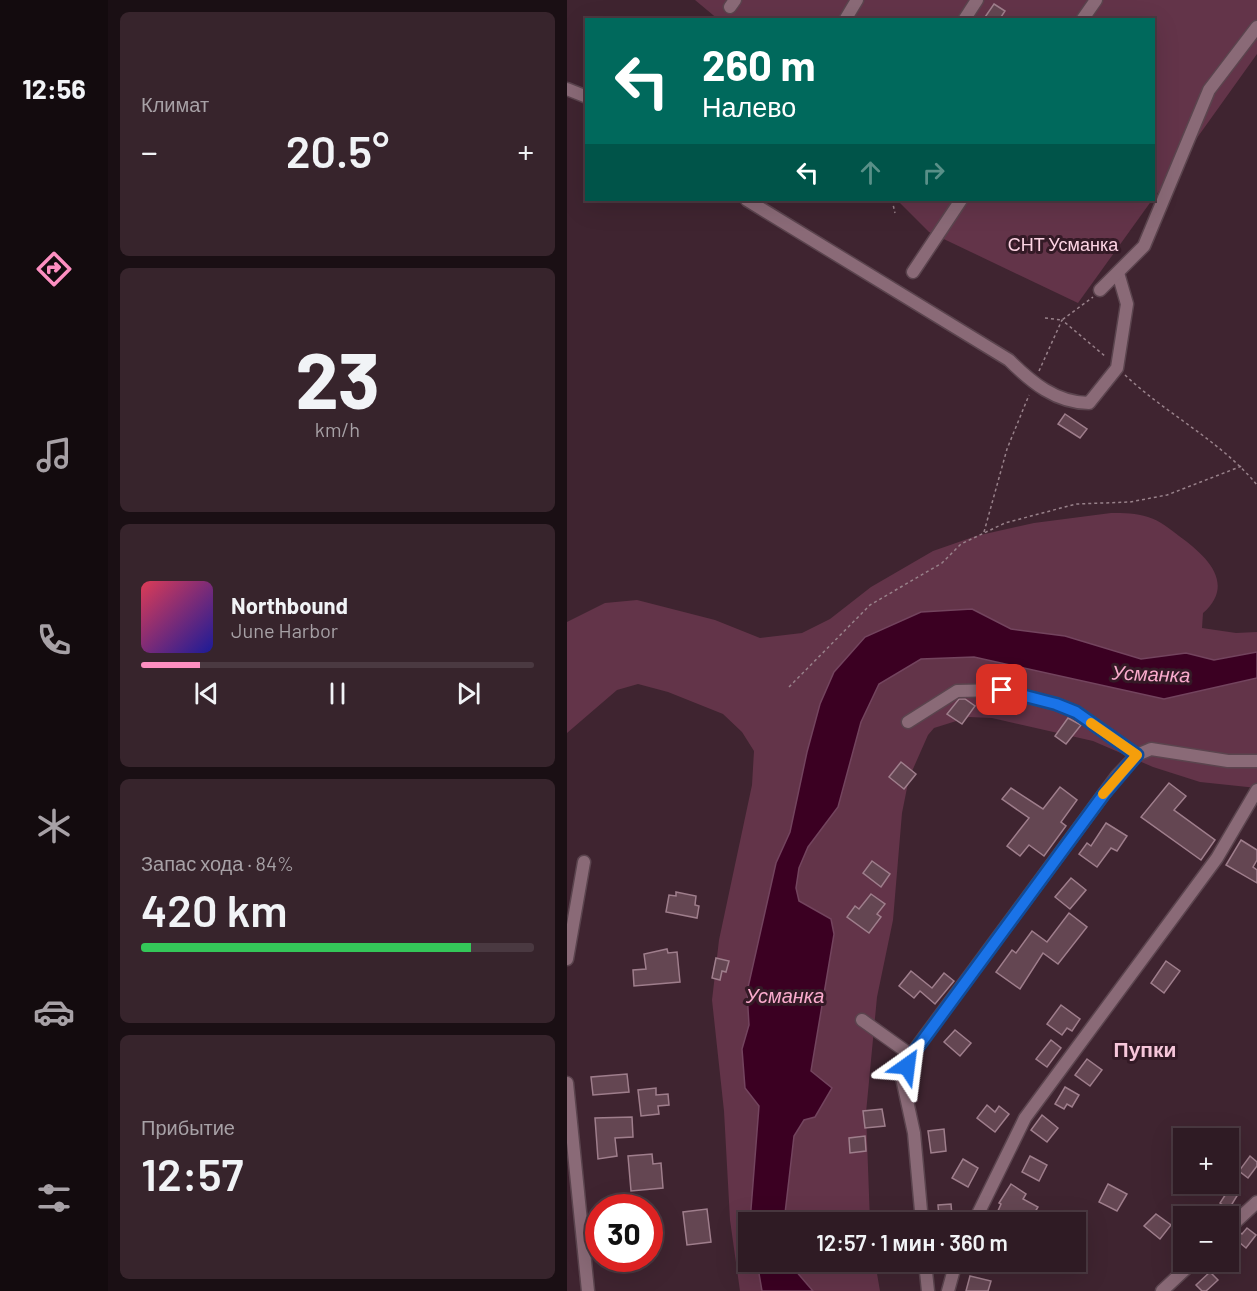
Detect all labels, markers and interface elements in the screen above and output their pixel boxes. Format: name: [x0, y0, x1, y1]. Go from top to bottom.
text: 260 m: [702, 39, 815, 89]
icon: left: [603, 42, 681, 120]
text: 12:56: [22, 72, 86, 104]
text: Налево: [702, 90, 796, 122]
text: Климат: [141, 92, 209, 116]
text: 20.5°: [286, 123, 389, 177]
text: −: [141, 131, 158, 171]
text: +: [517, 131, 534, 171]
icon: left: [791, 156, 824, 189]
icon: ahead: [854, 156, 887, 189]
icon: right: [917, 156, 950, 189]
park label: СНТ Усманка: [1008, 233, 1119, 255]
icon: directions: [33, 248, 75, 290]
text: 23: [295, 331, 380, 425]
text: km/h: [315, 417, 360, 441]
icon: music: [33, 434, 75, 476]
text: Northbound: [231, 592, 348, 618]
text: June Harbor: [231, 618, 338, 642]
icon: phone: [33, 619, 75, 661]
water label: Усманка: [1110, 660, 1191, 686]
pin: [976, 664, 1027, 715]
icon: arrive: [985, 673, 1018, 706]
icon: previous: [190, 677, 223, 710]
icon: pause: [321, 677, 354, 710]
icon: next: [452, 677, 485, 710]
icon: climate: [33, 805, 75, 847]
text: Запас хода · 84%: [141, 851, 294, 875]
text: 420 km: [141, 882, 287, 936]
water label: Усманка: [745, 983, 824, 1007]
icon: car: [33, 991, 75, 1033]
position arrow: [875, 1034, 939, 1098]
district label: Пупки: [1114, 1036, 1176, 1061]
text: Прибытие: [141, 1115, 235, 1139]
map controls: [1173, 1128, 1239, 1272]
button: +: [1173, 1128, 1239, 1194]
text: 12:57: [141, 1146, 243, 1200]
icon: filters: [33, 1177, 75, 1219]
speed limit sign: 30: [585, 1194, 663, 1272]
button: −: [1173, 1206, 1239, 1272]
text: 12:57 · 1 мин · 360 m: [816, 1229, 1008, 1255]

